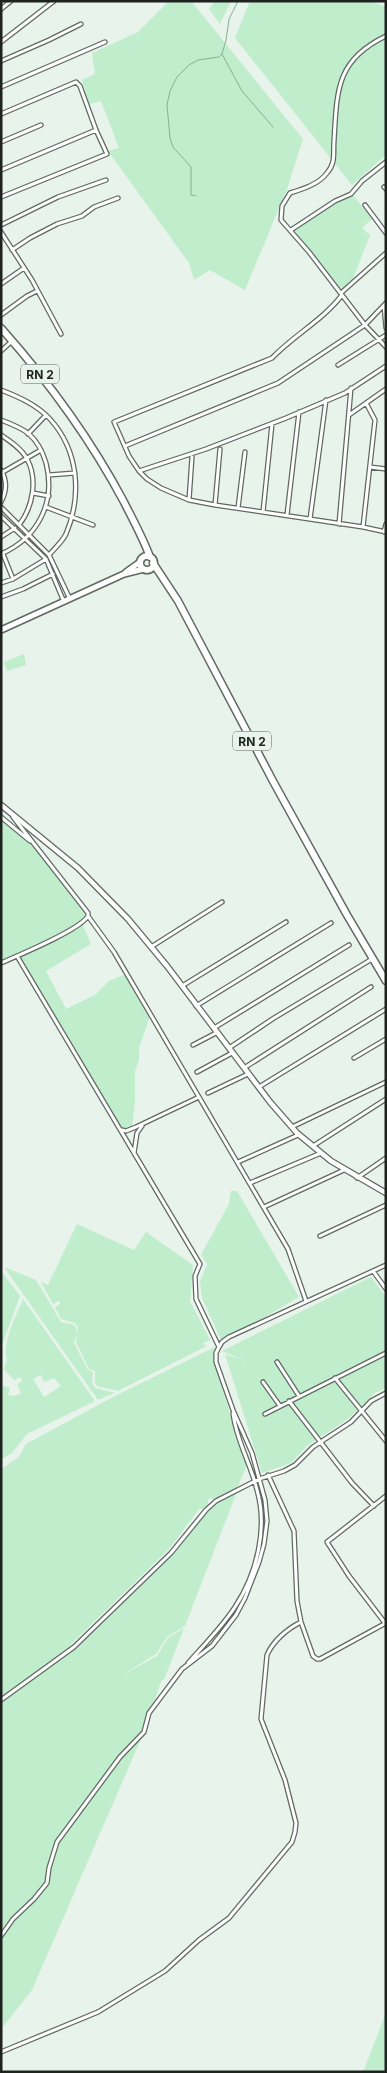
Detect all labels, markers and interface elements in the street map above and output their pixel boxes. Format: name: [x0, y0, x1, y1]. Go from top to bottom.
road number: RN 2: [21, 364, 59, 384]
road number: RN 2: [233, 731, 271, 750]

